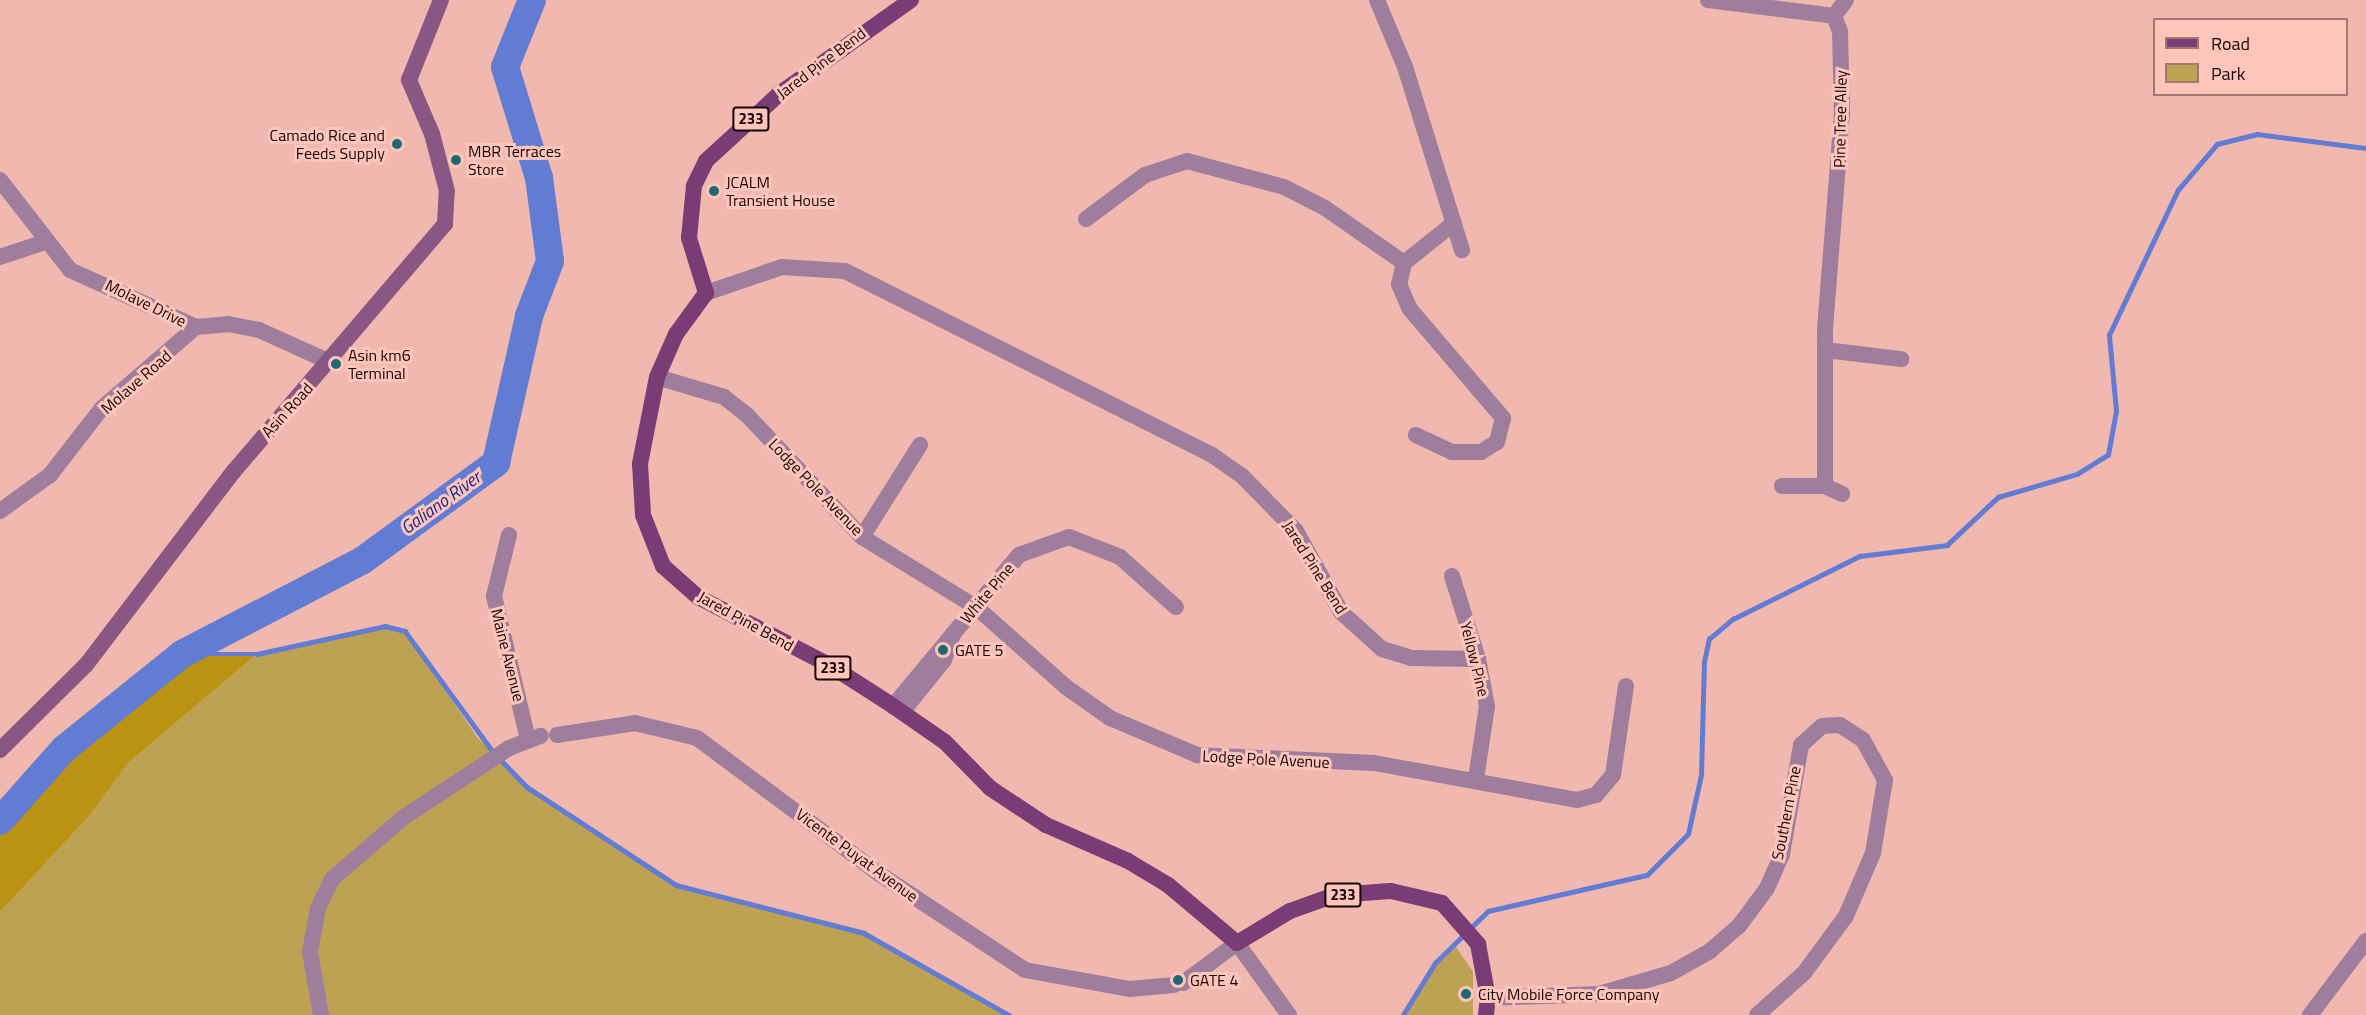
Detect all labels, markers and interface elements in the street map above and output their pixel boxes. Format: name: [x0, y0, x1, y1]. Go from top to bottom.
legend: [2153, 18, 2348, 96]
street label: Jared Pine Bend: [773, 23, 869, 103]
text: Road: [2211, 30, 2250, 57]
text: Park: [2211, 60, 2245, 87]
street label: Pine Tree Alley: [1830, 70, 1850, 168]
road number: 233: [732, 107, 771, 131]
place label: Camado Rice and Feeds Supply: [270, 125, 385, 163]
marker: Camado Rice and Feeds Supply: [390, 137, 404, 151]
place label: MBR Terraces Store: [468, 141, 561, 179]
marker: MBR Terraces Store: [449, 153, 463, 167]
place label: JCALM Transient House: [726, 172, 835, 210]
marker: JCALM Transient House: [707, 184, 721, 198]
street label: Molave Drive: [102, 275, 190, 331]
place label: Asin km6 Terminal: [348, 345, 411, 383]
street label: Molave Road: [97, 346, 175, 418]
marker: Asin km6 Terminal: [329, 357, 343, 371]
street label: Asin Road: [257, 379, 317, 441]
street label: Lodge Pole Avenue: [765, 434, 867, 540]
water label: Galiano River: [397, 467, 485, 539]
street label: Jared Pine Bend: [1279, 517, 1351, 617]
street label: White Pine: [956, 559, 1018, 627]
street label: Jared Pine Bend: [695, 587, 797, 655]
street label: Maine Avenue: [487, 606, 529, 704]
street label: Yellow Pine: [1456, 619, 1494, 699]
place label: GATE 5: [955, 640, 1003, 660]
marker: GATE 5: [936, 643, 950, 657]
road number: 233: [814, 656, 852, 680]
street label: Lodge Pole Avenue: [1202, 746, 1330, 772]
street label: Southern Pine: [1767, 764, 1805, 862]
street label: Vicente Puyat Avenue: [792, 804, 922, 906]
road number: 233: [1324, 883, 1362, 907]
place label: GATE 4: [1190, 970, 1238, 990]
marker: GATE 4: [1171, 973, 1185, 987]
place label: City Mobile Force Company: [1478, 984, 1660, 1004]
marker: City Mobile Force Company: [1459, 987, 1473, 1001]

